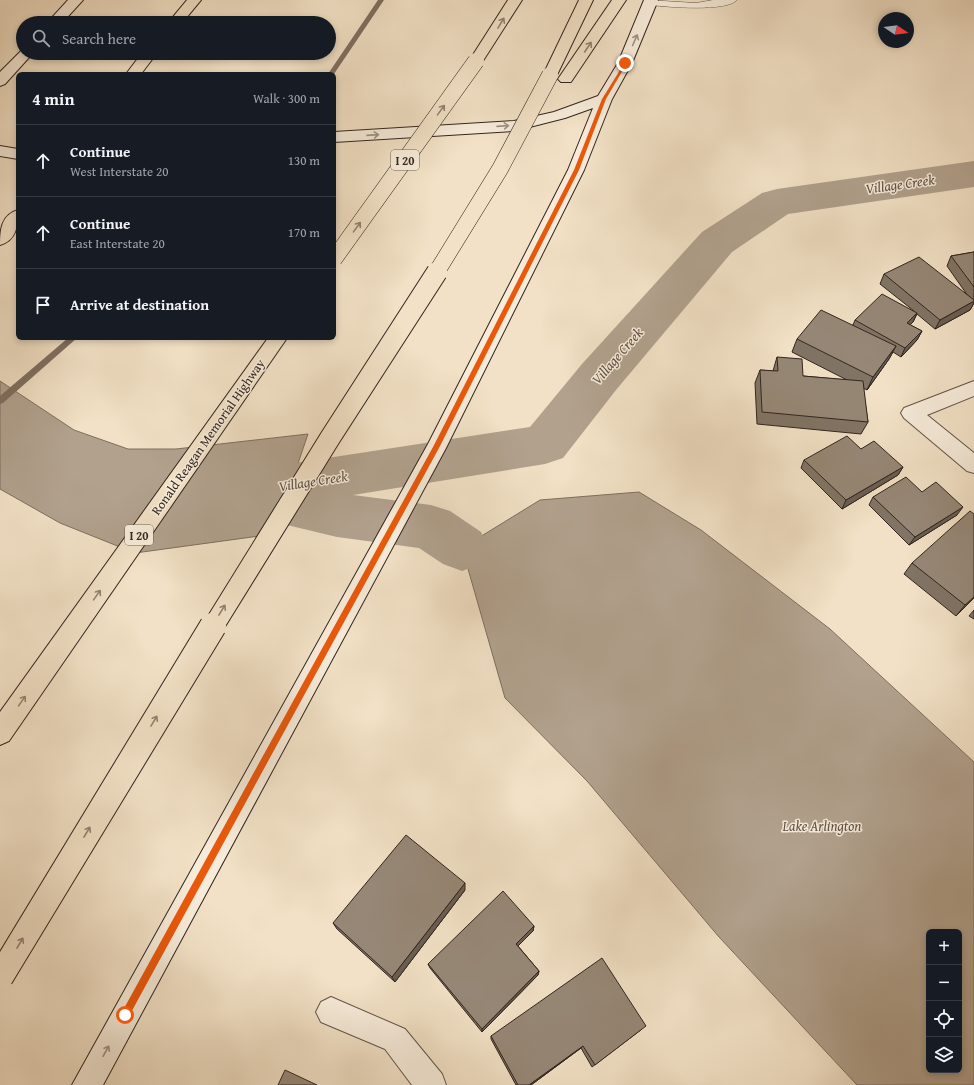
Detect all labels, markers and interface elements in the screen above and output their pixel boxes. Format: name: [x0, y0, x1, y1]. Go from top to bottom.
north arrow: [878, 12, 914, 48]
search box: [16, 16, 336, 60]
one-way arrow: [498, 17, 506, 29]
icon: search: [30, 27, 52, 49]
text: Search here: [62, 28, 136, 49]
one-way arrow: [631, 34, 639, 46]
one-way arrow: [584, 41, 593, 52]
route end: [616, 54, 634, 72]
text: 4 min: [32, 86, 74, 111]
text: Walk · 300 m: [253, 89, 320, 108]
one-way arrow: [437, 105, 445, 116]
one-way arrow: [496, 123, 509, 130]
one-way arrow: [366, 131, 379, 138]
text: Continue: [70, 141, 131, 162]
icon: ahead: [32, 150, 54, 172]
road number: I 20: [391, 150, 419, 170]
text: 130 m: [288, 151, 320, 170]
text: West Interstate 20: [70, 162, 169, 181]
water label: Village Creek: [864, 169, 936, 199]
text: Continue: [70, 213, 131, 234]
icon: ahead: [32, 222, 54, 244]
one-way arrow: [353, 222, 361, 233]
text: 170 m: [288, 223, 320, 242]
text: East Interstate 20: [70, 234, 165, 253]
icon: arrive: [32, 294, 54, 316]
text: Arrive at destination: [70, 294, 209, 315]
water label: Village Creek: [587, 323, 648, 389]
street label: Ronald Reagan Memorial Highway: [147, 355, 270, 519]
water label: Village Creek: [277, 466, 349, 496]
road number: I 20: [125, 525, 153, 545]
one-way arrow: [93, 589, 101, 600]
one-way arrow: [219, 604, 227, 616]
one-way arrow: [18, 696, 26, 707]
one-way arrow: [151, 715, 159, 727]
water label: Lake Arlington: [782, 816, 861, 836]
one-way arrow: [84, 826, 92, 838]
map controls: [926, 929, 962, 1073]
button: +: [926, 929, 962, 965]
one-way arrow: [17, 937, 25, 949]
button: −: [926, 965, 962, 1001]
button: locate: [926, 1001, 962, 1037]
route start: [116, 1006, 134, 1024]
button: layers: [926, 1037, 962, 1073]
one-way arrow: [102, 1045, 110, 1057]

